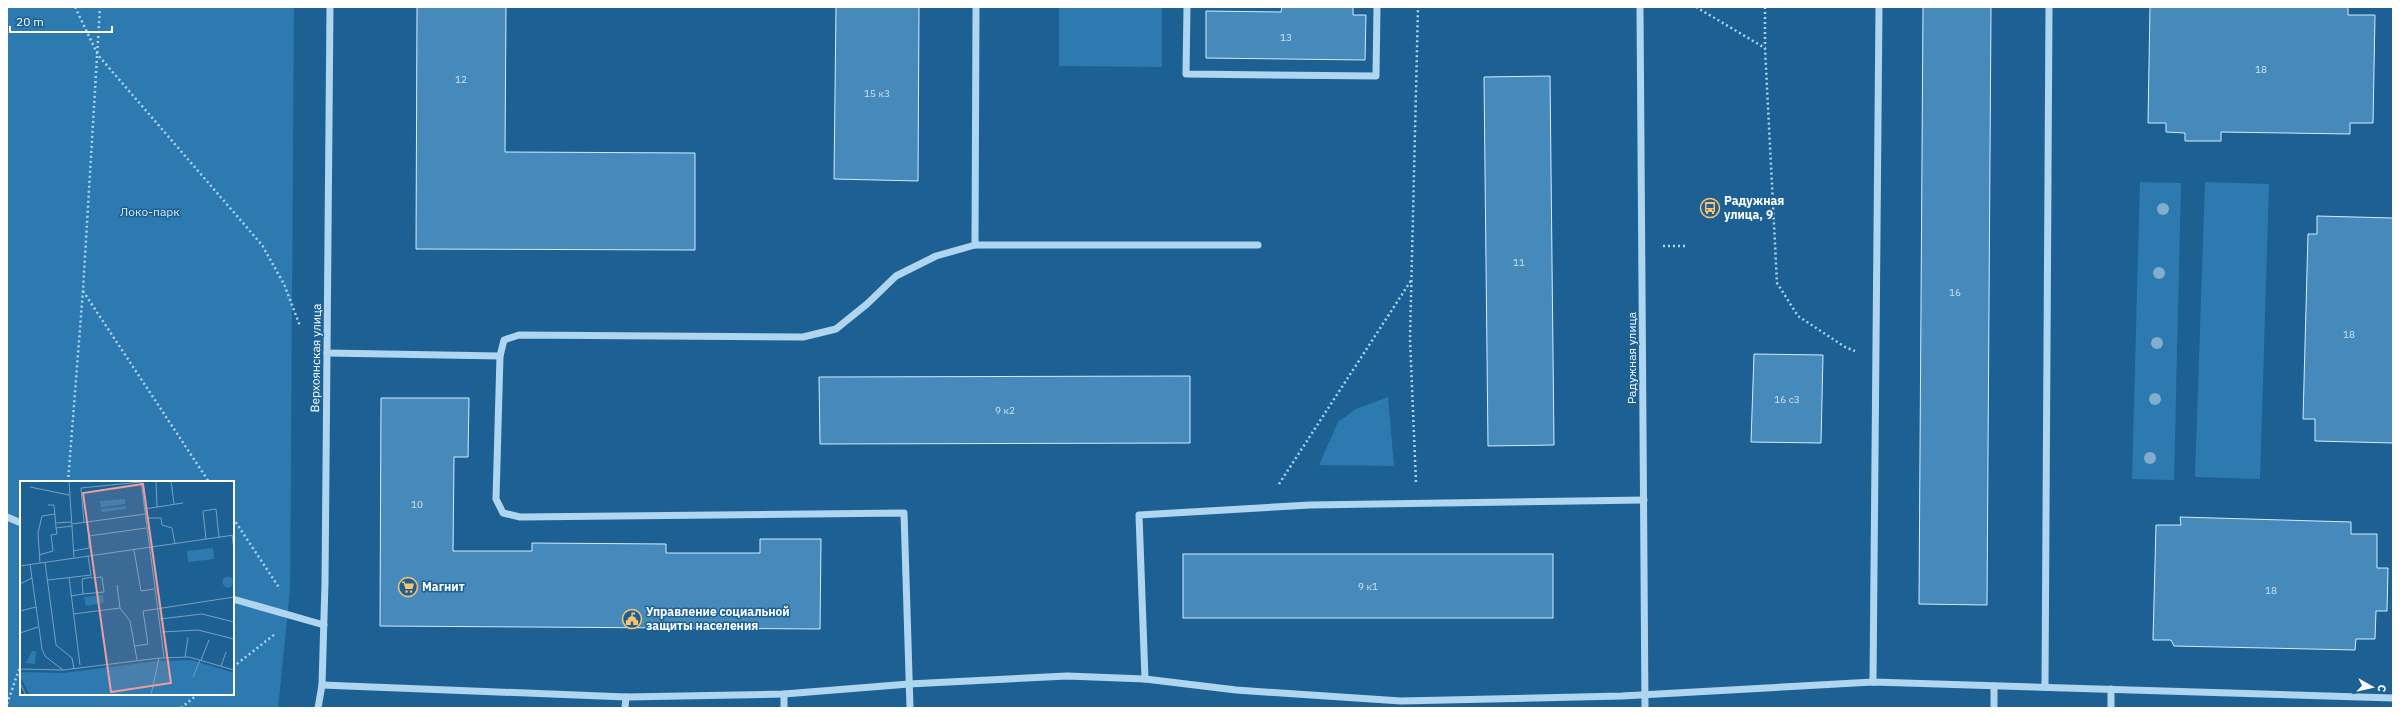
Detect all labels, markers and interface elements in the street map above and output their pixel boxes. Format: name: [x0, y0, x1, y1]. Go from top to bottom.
scale bar: [10, 8, 112, 34]
text: 20 m: [16, 14, 44, 29]
house number: 13: [1280, 31, 1292, 44]
house number: 18: [2255, 63, 2267, 76]
house number: 12: [455, 73, 467, 86]
house number: 15 к3: [864, 87, 890, 100]
place label: Радужная улица, 9: [1724, 193, 1784, 222]
bus stop icon: Радужная улица, 9: [1699, 197, 1721, 219]
park label: Локо-парк: [120, 204, 180, 219]
house number: 11: [1513, 256, 1525, 269]
house number: 16: [1949, 286, 1961, 299]
street label: Верхоянская улица: [307, 303, 324, 413]
street label: Радужная улица: [1624, 311, 1639, 404]
house number: 18: [2343, 328, 2355, 341]
house number: 16 с3: [1774, 393, 1800, 406]
house number: 9 к2: [995, 404, 1015, 417]
inset map: [20, 481, 234, 695]
house number: 10: [411, 498, 423, 511]
supermarket icon: Магнит: [397, 576, 419, 598]
place label: Магнит: [422, 579, 465, 594]
house number: 9 к1: [1358, 580, 1378, 593]
house number: 18: [2265, 584, 2277, 597]
place label: Управление социальной защиты населения: [646, 604, 790, 633]
public building icon: Управление социальной защиты населения: [621, 608, 643, 630]
north arrow: [2352, 667, 2392, 707]
text: С: [2374, 684, 2389, 693]

